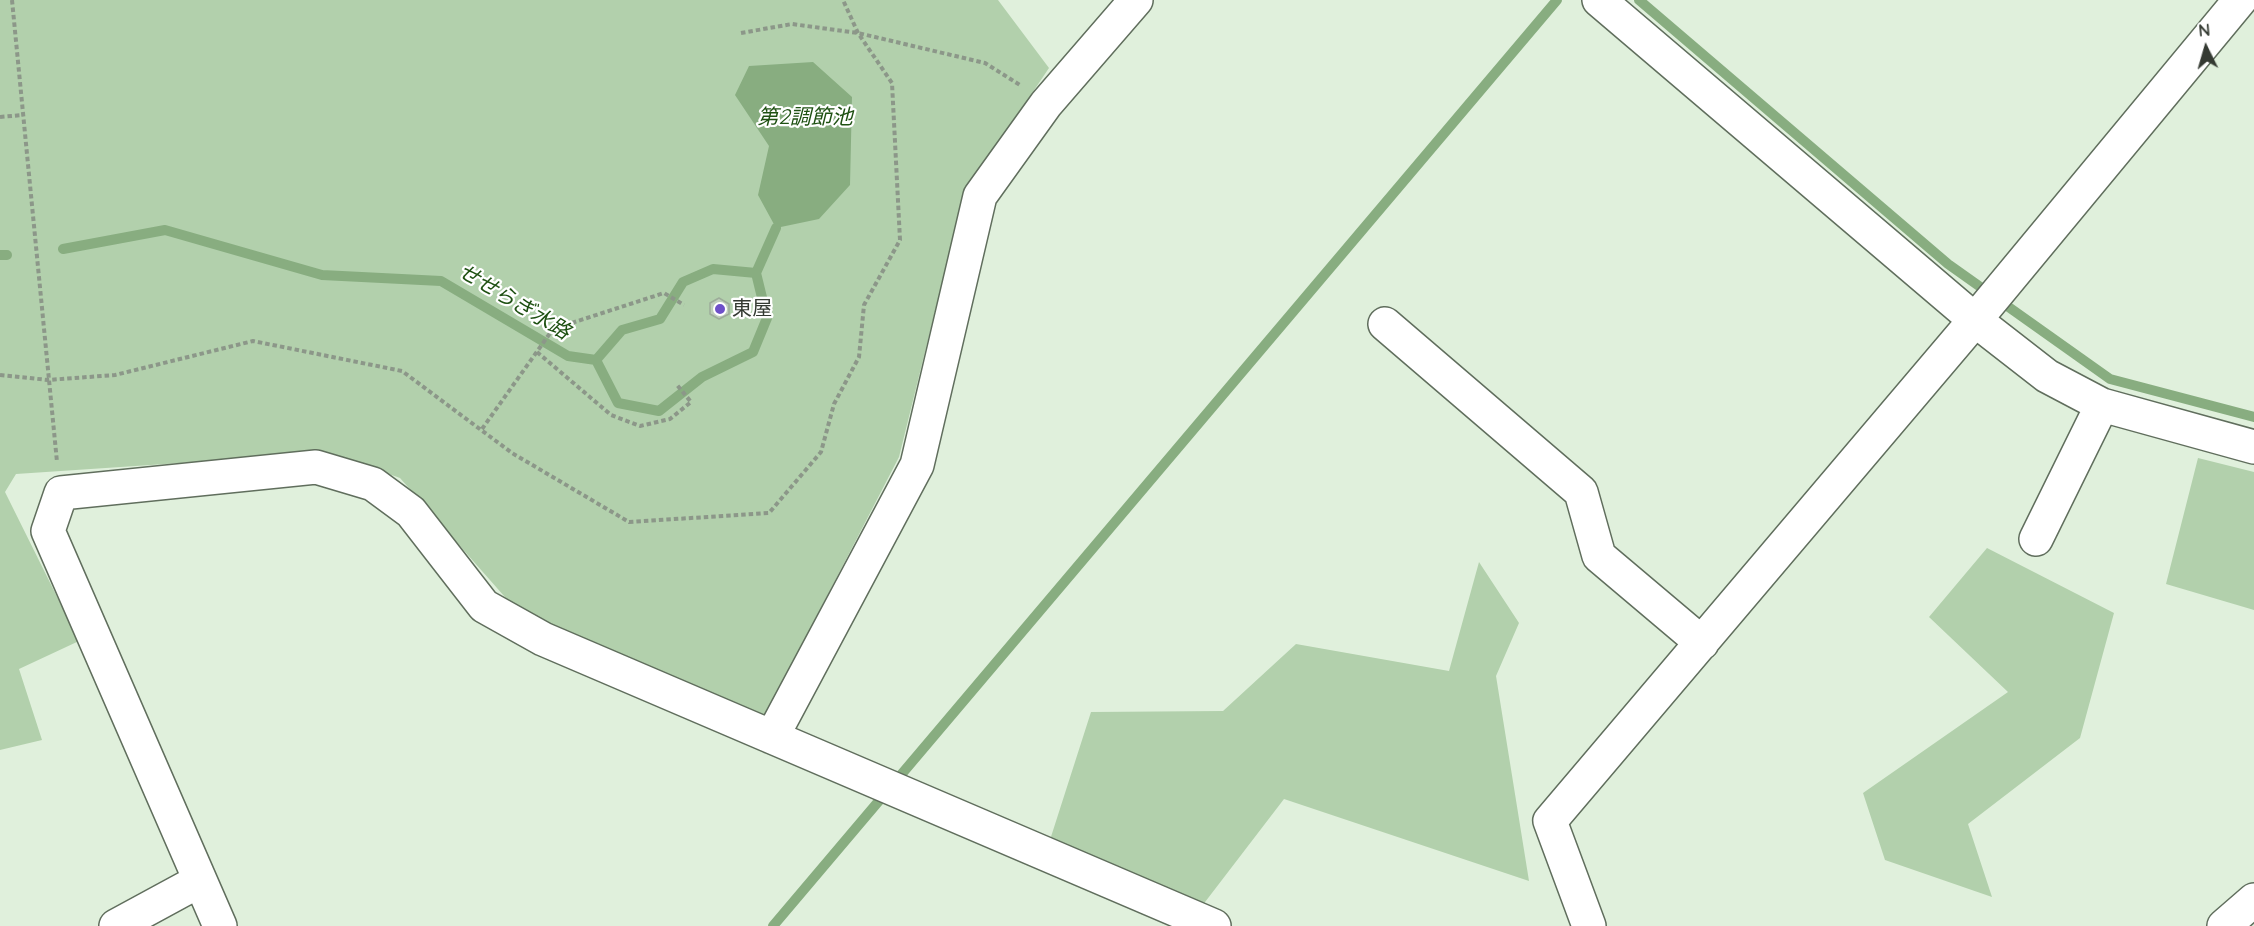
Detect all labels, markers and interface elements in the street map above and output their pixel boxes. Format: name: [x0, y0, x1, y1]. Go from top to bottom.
north arrow: [2176, 18, 2236, 78]
text: N: [2198, 20, 2211, 41]
water label: 第2調節池: [757, 105, 853, 131]
water label: せせらぎ水路: [454, 259, 574, 345]
place label: 東屋: [732, 297, 772, 321]
marker: 東屋: [713, 302, 727, 316]

